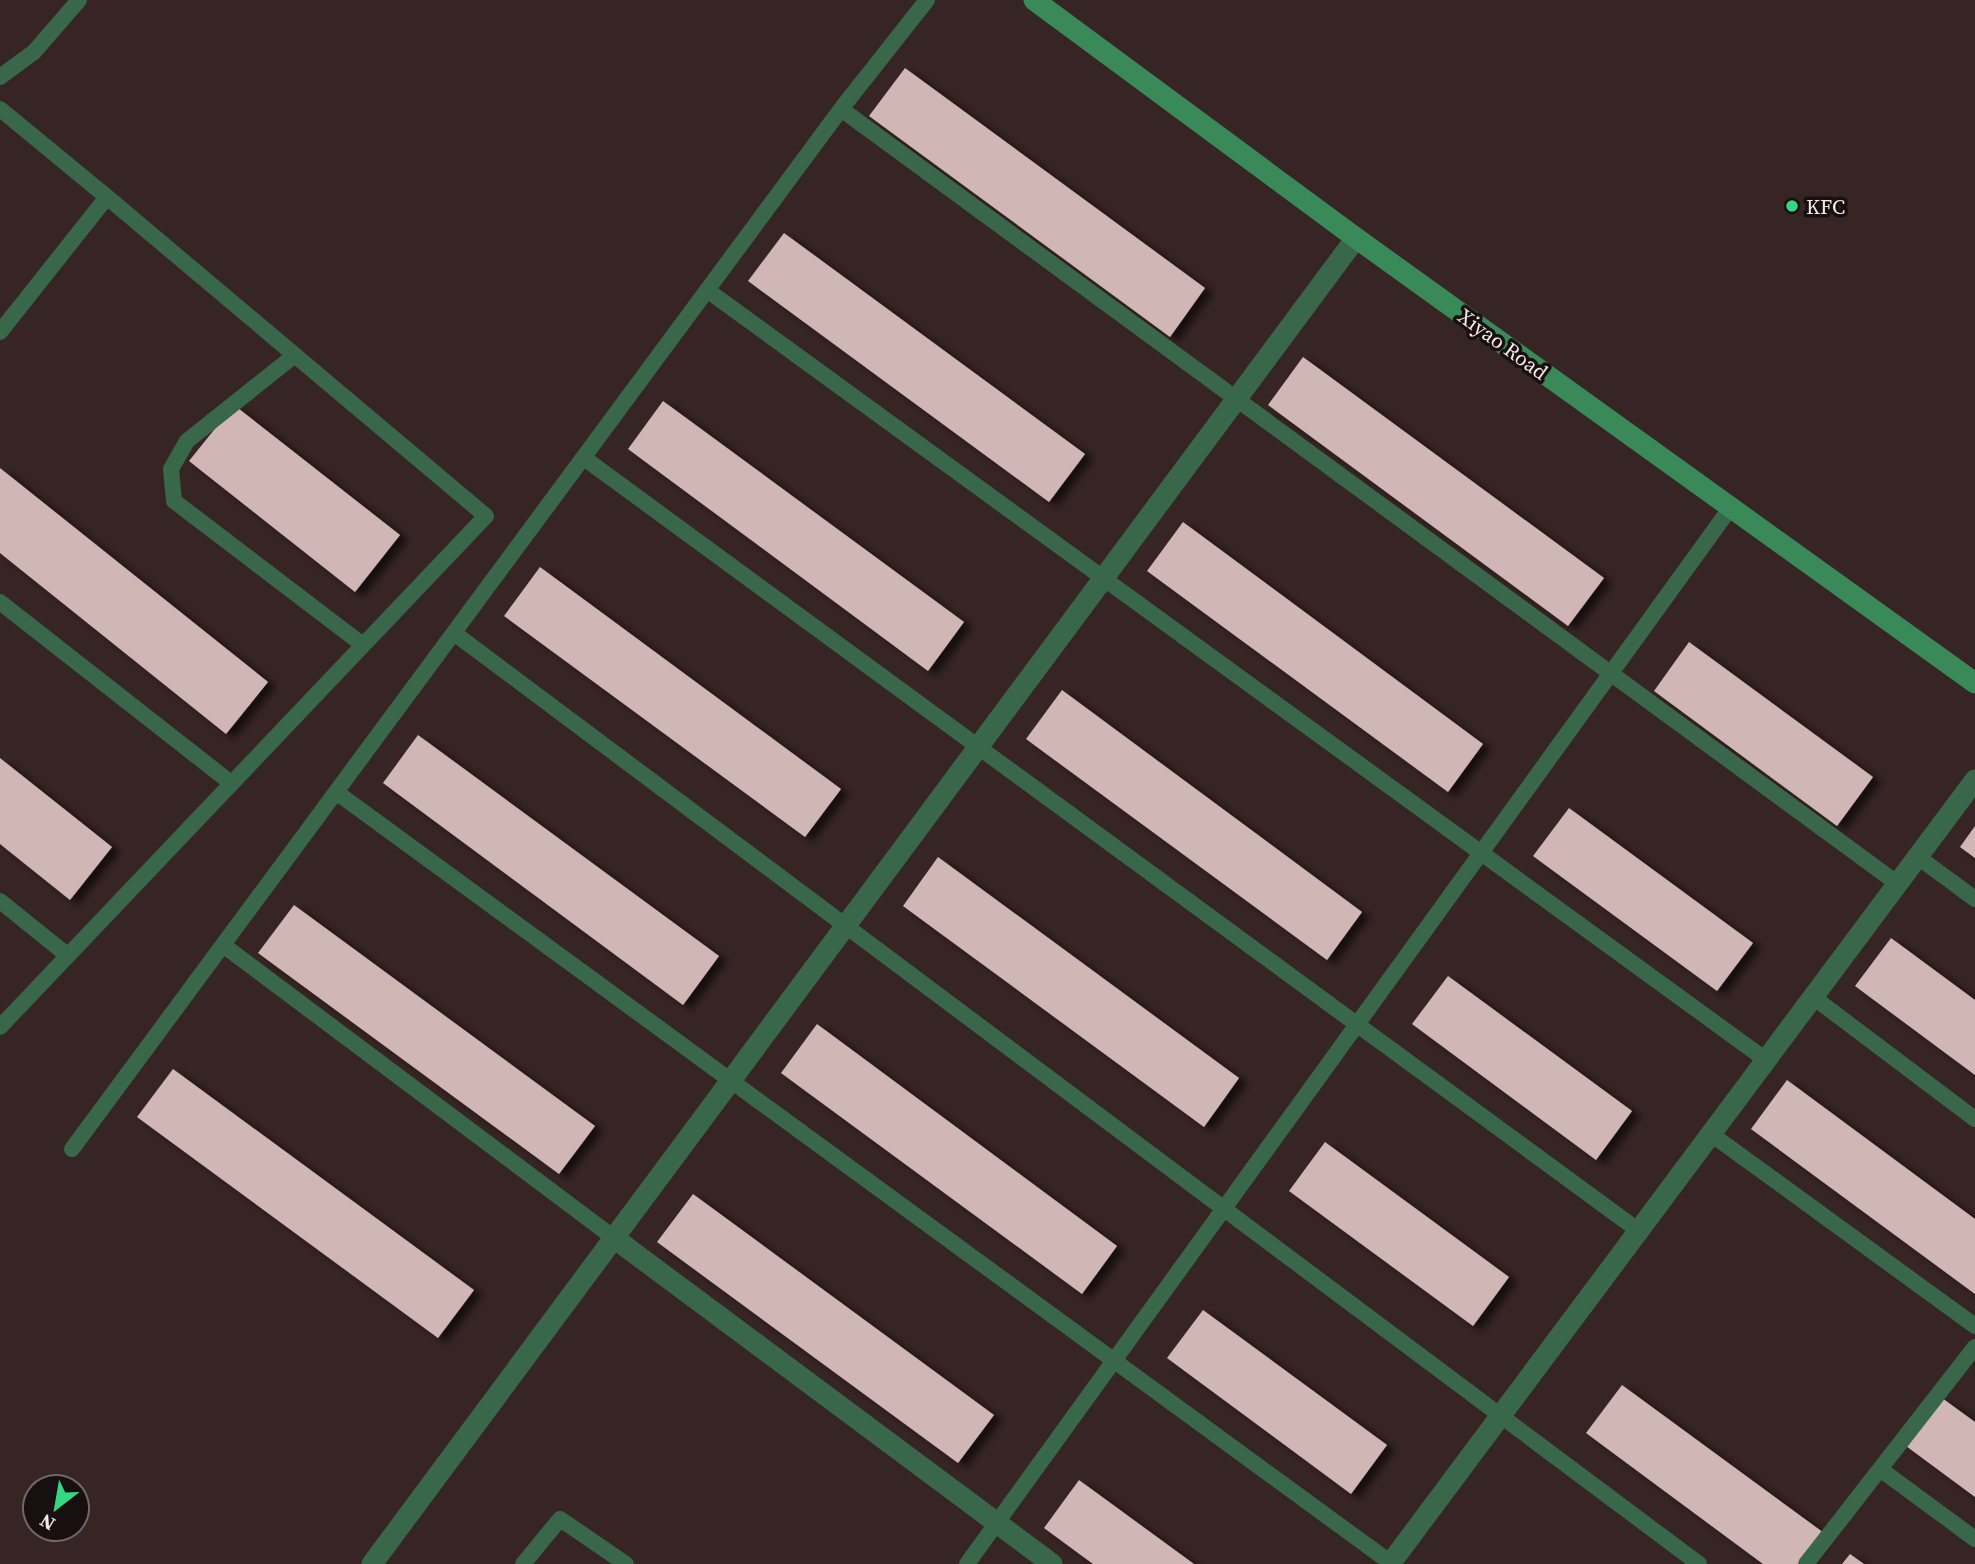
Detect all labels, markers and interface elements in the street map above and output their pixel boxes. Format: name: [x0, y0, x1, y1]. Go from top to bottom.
place label: KFC: [1806, 192, 1845, 221]
marker: KFC: [1784, 198, 1800, 214]
street label: Xiyao Road: [1452, 302, 1554, 387]
north arrow: [21, 1473, 91, 1543]
text: N: [34, 1508, 60, 1537]

